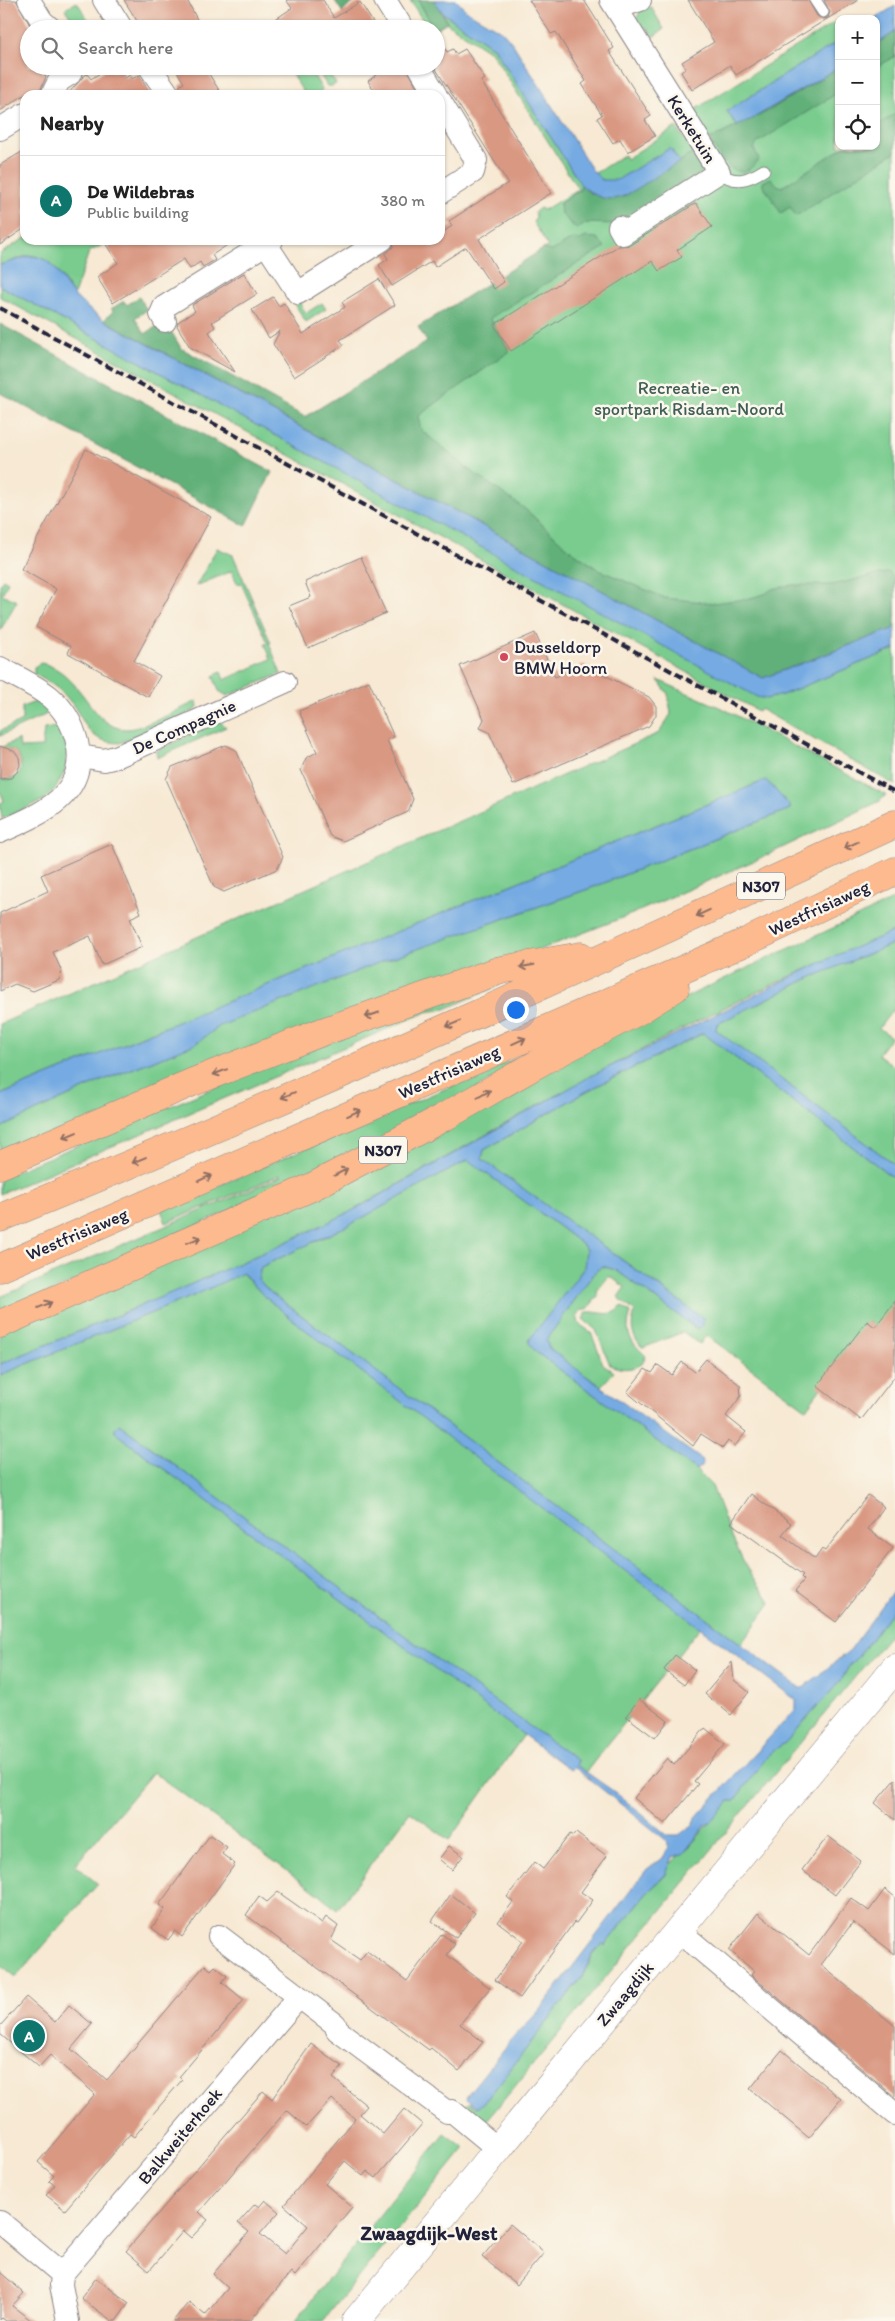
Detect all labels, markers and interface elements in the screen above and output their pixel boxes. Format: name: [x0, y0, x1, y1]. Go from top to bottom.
map controls: [835, 15, 880, 150]
button: +: [835, 15, 880, 60]
search box: [20, 20, 445, 75]
icon: search: [38, 34, 66, 62]
text: Search here: [78, 36, 173, 59]
button: −: [835, 60, 880, 105]
street label: Kerketuin: [662, 91, 722, 167]
button: locate: [835, 105, 880, 150]
text: Nearby: [40, 110, 104, 135]
text: De Wildebras: [87, 180, 195, 203]
text: A: [51, 191, 61, 210]
text: 380 m: [381, 191, 425, 210]
text: Public building: [87, 203, 189, 222]
park label: Recreatie- en sportpark Risdam-Noord: [594, 377, 784, 420]
place label: Dusseldorp BMW Hoorn: [514, 636, 608, 679]
marker: Dusseldorp BMW Hoorn: [498, 651, 510, 663]
street label: De Compagnie: [129, 694, 239, 760]
one-way arrow: [844, 840, 859, 850]
road number: N307: [737, 872, 785, 899]
street label: Westfrisiaweg: [765, 875, 874, 941]
one-way arrow: [696, 908, 711, 918]
one-way arrow: [519, 961, 535, 971]
your location: [503, 997, 529, 1023]
one-way arrow: [365, 1011, 380, 1020]
one-way arrow: [446, 1019, 461, 1029]
one-way arrow: [511, 1036, 526, 1046]
street label: Westfrisiaweg: [395, 1040, 504, 1104]
one-way arrow: [213, 1067, 228, 1077]
one-way arrow: [476, 1089, 491, 1098]
one-way arrow: [281, 1091, 296, 1101]
one-way arrow: [346, 1108, 361, 1118]
one-way arrow: [63, 1130, 78, 1140]
road number: N307: [359, 1136, 407, 1164]
one-way arrow: [132, 1155, 147, 1165]
one-way arrow: [334, 1167, 349, 1177]
one-way arrow: [197, 1173, 212, 1183]
street label: Westfrisiaweg: [23, 1202, 132, 1265]
one-way arrow: [186, 1235, 201, 1245]
one-way arrow: [37, 1299, 52, 1309]
street label: Zwaagdijk: [592, 1957, 658, 2031]
pin: A: [13, 2017, 45, 2055]
street label: Balkweiterhoek: [133, 2083, 227, 2189]
district label: Zwaagdijk-West: [361, 2221, 498, 2246]

